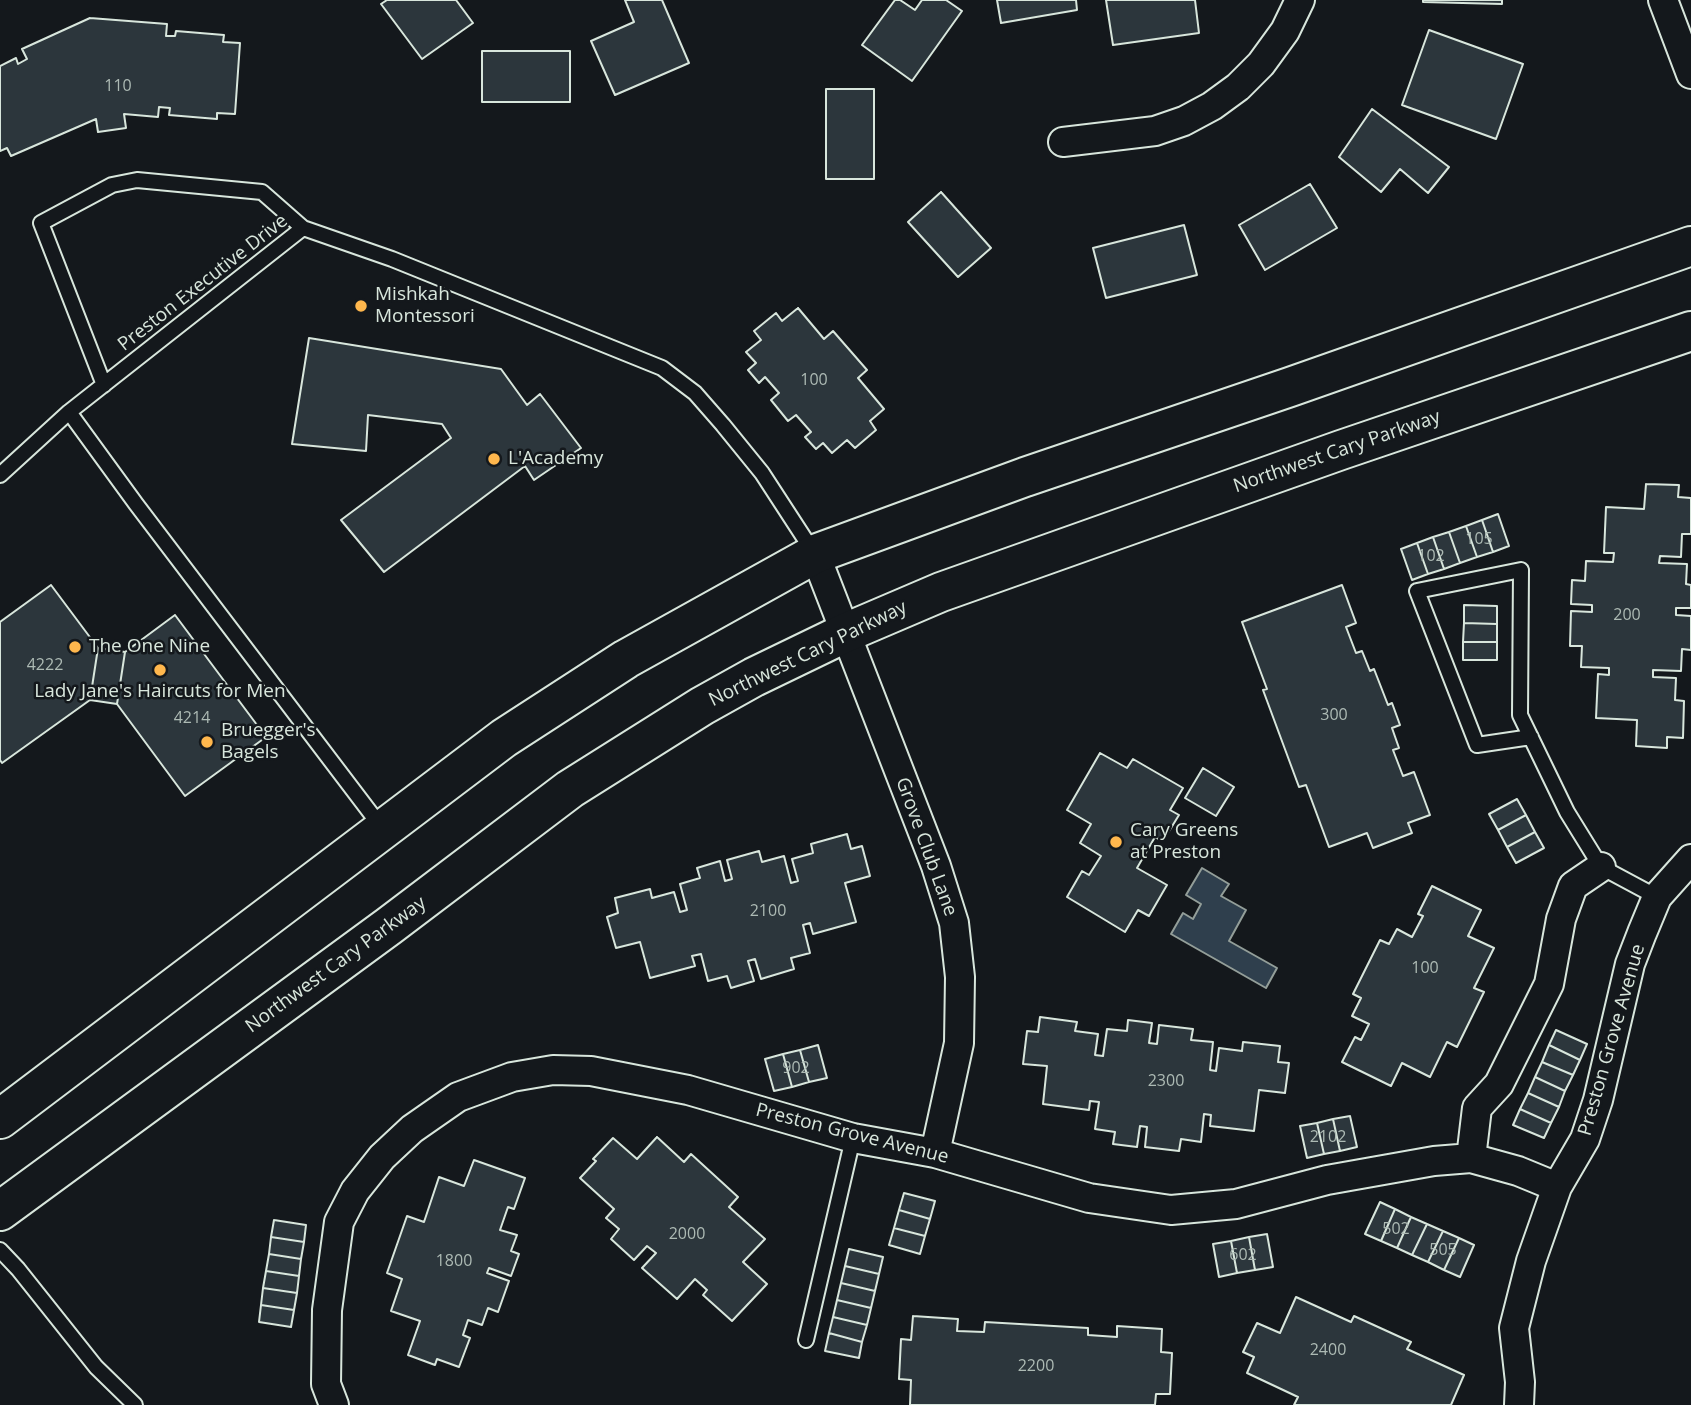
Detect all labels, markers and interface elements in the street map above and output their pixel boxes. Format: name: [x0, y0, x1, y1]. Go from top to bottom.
house number: 110: [104, 76, 132, 96]
street label: Preston Executive Drive: [114, 210, 292, 356]
place label: Mishkah Montessori: [375, 284, 475, 328]
marker: Mishkah Montessori: [353, 298, 369, 314]
house number: 100: [800, 370, 828, 390]
street label: Northwest Cary Parkway: [1231, 406, 1443, 498]
place label: L'Academy: [508, 448, 603, 470]
marker: L'Academy: [486, 451, 502, 467]
house number: 105: [1465, 529, 1493, 549]
house number: 102: [1417, 546, 1445, 566]
street label: Northwest Cary Parkway: [705, 596, 911, 712]
house number: 200: [1613, 605, 1641, 625]
place label: The One Nine: [89, 636, 210, 658]
marker: The One Nine: [67, 639, 83, 655]
house number: 4222: [27, 655, 63, 675]
marker: Lady Jane's Haircuts for Men: [152, 662, 168, 678]
place label: Lady Jane's Haircuts for Men: [34, 681, 286, 703]
house number: 300: [1320, 705, 1348, 725]
house number: 4214: [174, 708, 210, 728]
place label: Bruegger's Bagels: [221, 720, 316, 764]
marker: Bruegger's Bagels: [199, 734, 215, 750]
street label: Grove Club Lane: [890, 775, 962, 919]
place label: Cary Greens at Preston: [1130, 820, 1238, 864]
marker: Cary Greens at Preston: [1108, 834, 1124, 850]
street label: Northwest Cary Parkway: [241, 892, 431, 1038]
house number: 2100: [750, 901, 786, 921]
street label: Preston Grove Avenue: [1574, 942, 1650, 1138]
house number: 100: [1411, 958, 1439, 978]
house number: 902: [782, 1058, 810, 1078]
house number: 2300: [1148, 1071, 1184, 1091]
street label: Preston Grove Avenue: [753, 1099, 951, 1169]
house number: 2102: [1310, 1127, 1346, 1147]
house number: 502: [1382, 1219, 1410, 1239]
house number: 2000: [669, 1224, 705, 1244]
house number: 505: [1429, 1240, 1457, 1260]
house number: 602: [1229, 1245, 1257, 1265]
house number: 1800: [436, 1251, 472, 1271]
house number: 2400: [1310, 1340, 1346, 1360]
house number: 2200: [1018, 1356, 1054, 1376]

